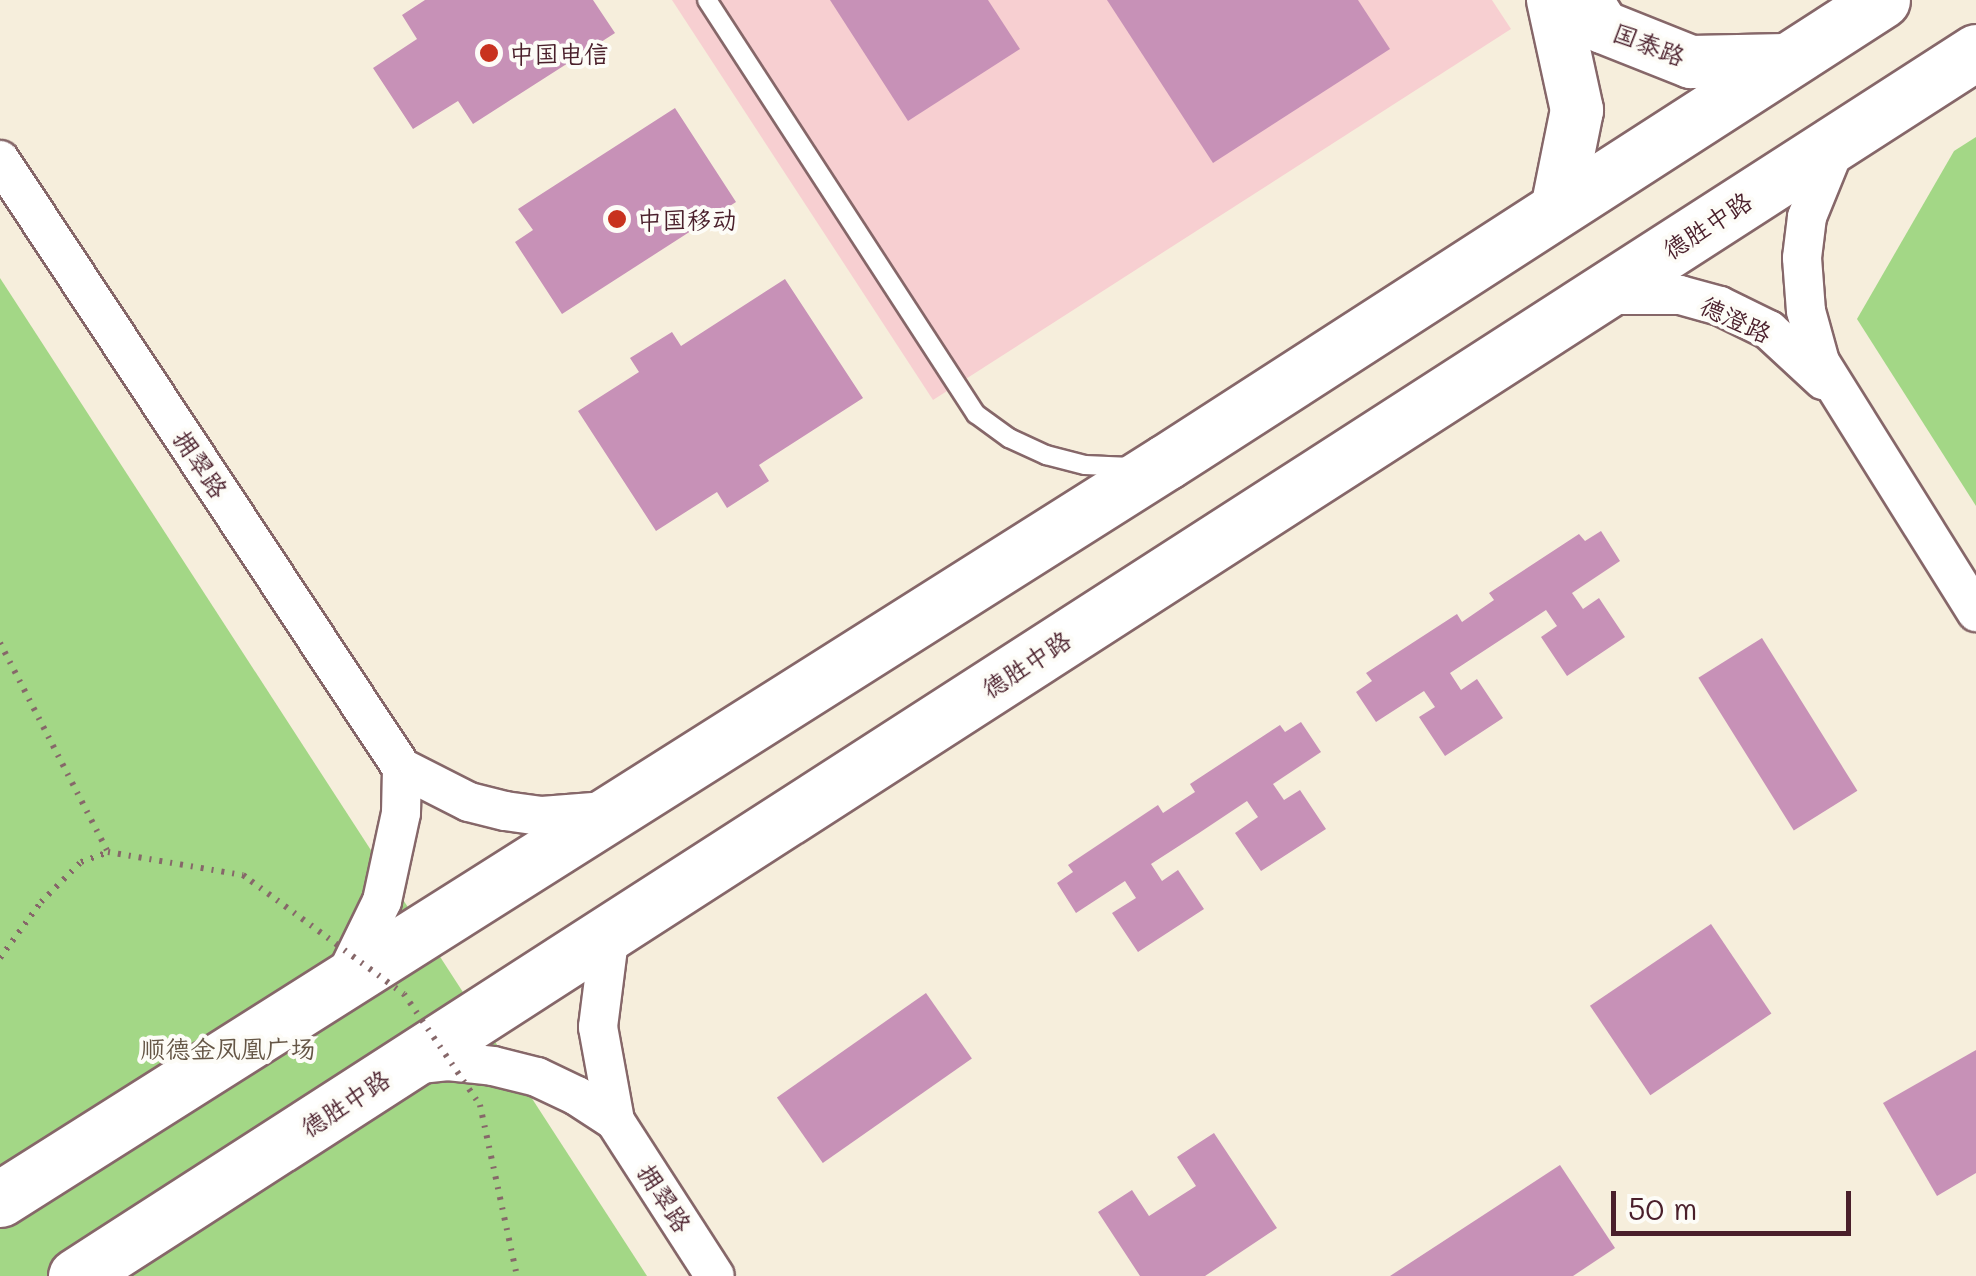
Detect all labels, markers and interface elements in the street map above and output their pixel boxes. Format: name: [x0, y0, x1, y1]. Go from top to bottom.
street label: 国泰路: [1609, 17, 1689, 71]
place label: 中国电信: [509, 38, 609, 68]
marker: 中国电信: [478, 42, 500, 64]
street label: 德胜中路: [1657, 185, 1757, 265]
place label: 中国移动: [637, 204, 737, 234]
marker: 中国移动: [606, 208, 628, 230]
street label: 德澄路: [1696, 290, 1776, 348]
street label: 拥翠路: [168, 425, 234, 503]
street label: 德胜中路: [976, 624, 1076, 704]
park label: 顺德金凤凰广场: [141, 1033, 315, 1063]
street label: 德胜中路: [295, 1063, 395, 1143]
street label: 拥翠路: [632, 1158, 698, 1238]
scale bar: [1616, 1171, 1856, 1233]
text: 50 m: [1628, 1188, 1698, 1228]

